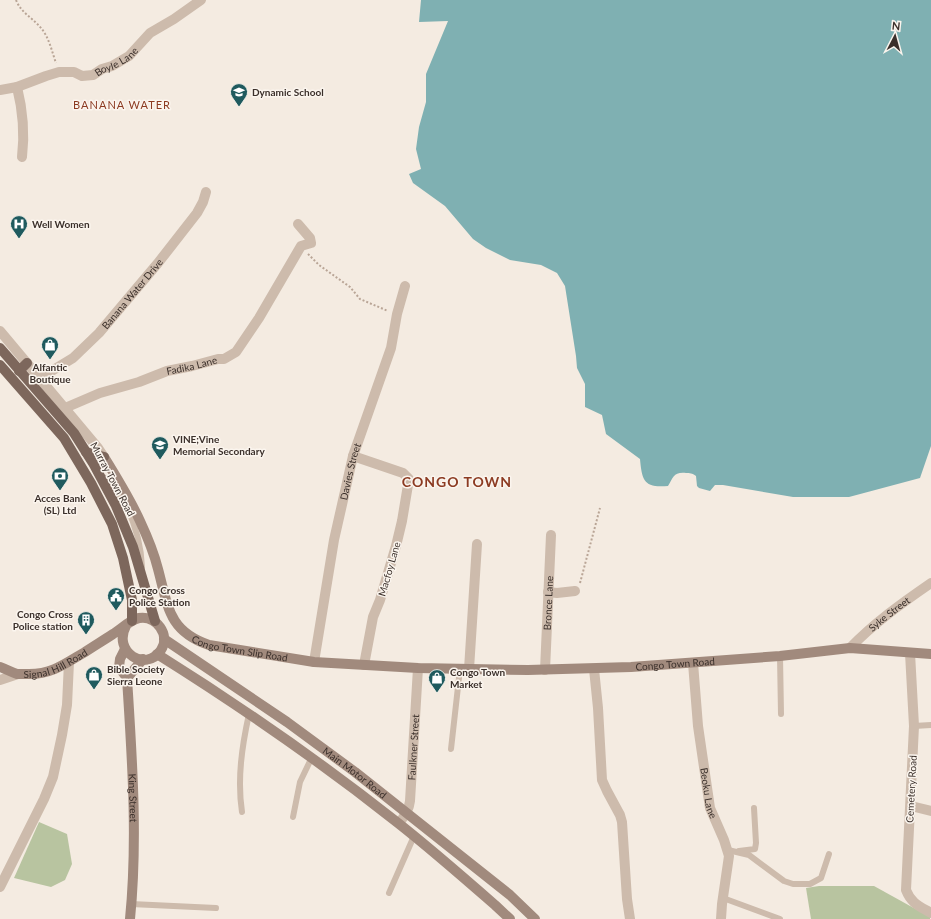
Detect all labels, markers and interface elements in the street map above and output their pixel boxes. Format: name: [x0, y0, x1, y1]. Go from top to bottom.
north arrow: [875, 16, 915, 56]
text: N: [891, 19, 901, 32]
street label: Boyle Lane: [92, 44, 140, 78]
school or university icon: Dynamic School: [229, 82, 249, 107]
place label: Dynamic School: [252, 86, 324, 98]
district label: BANANA WATER: [73, 98, 171, 111]
hospital icon: Well Women: [9, 214, 29, 239]
place label: Well Women: [32, 218, 90, 230]
street label: Banana Water Drive: [99, 256, 165, 331]
shop icon: Alfantic Boutique: [40, 335, 60, 360]
street label: Fadika Lane: [165, 354, 218, 377]
place label: Alfantic Boutique: [30, 361, 71, 385]
place label: VINE;Vine Memorial Secondary: [172, 433, 265, 457]
school or university icon: VINE;Vine Memorial Secondary: [150, 435, 170, 460]
street label: Murray Town Road: [88, 440, 138, 518]
street label: Davies Street: [337, 441, 363, 501]
bank icon: Acces Bank (SL) Ltd: [50, 466, 70, 491]
district label: CONGO TOWN: [402, 473, 512, 490]
place label: Acces Bank (SL) Ltd: [33, 492, 86, 516]
street label: Macfoy Lane: [375, 540, 403, 598]
street label: Bronce Lane: [541, 576, 555, 631]
place label: Congo Cross Police Station: [129, 584, 190, 608]
public building icon: Congo Cross Police Station: [106, 586, 126, 611]
street label: Syke Street: [866, 594, 912, 634]
place label: Congo Cross Police station: [13, 608, 74, 632]
building icon: Congo Cross Police station: [76, 610, 96, 635]
street label: Congo Town Slip Road: [190, 632, 289, 664]
street label: Signal Hill Road: [24, 646, 89, 680]
street label: Congo Town Road: [635, 655, 715, 673]
place label: Bible Society Sierra Leone: [107, 663, 166, 687]
shop icon: Bible Society Sierra Leone: [84, 665, 104, 690]
place label: Congo Town Market: [450, 666, 505, 690]
shop icon: Congo Town Market: [427, 668, 447, 693]
street label: Faulkner Street: [405, 713, 421, 781]
street label: Main Motor Road: [321, 745, 389, 801]
street label: Cemetery Road: [903, 755, 919, 823]
street label: Beoku Lane: [698, 767, 720, 820]
street label: King Street: [127, 773, 140, 823]

